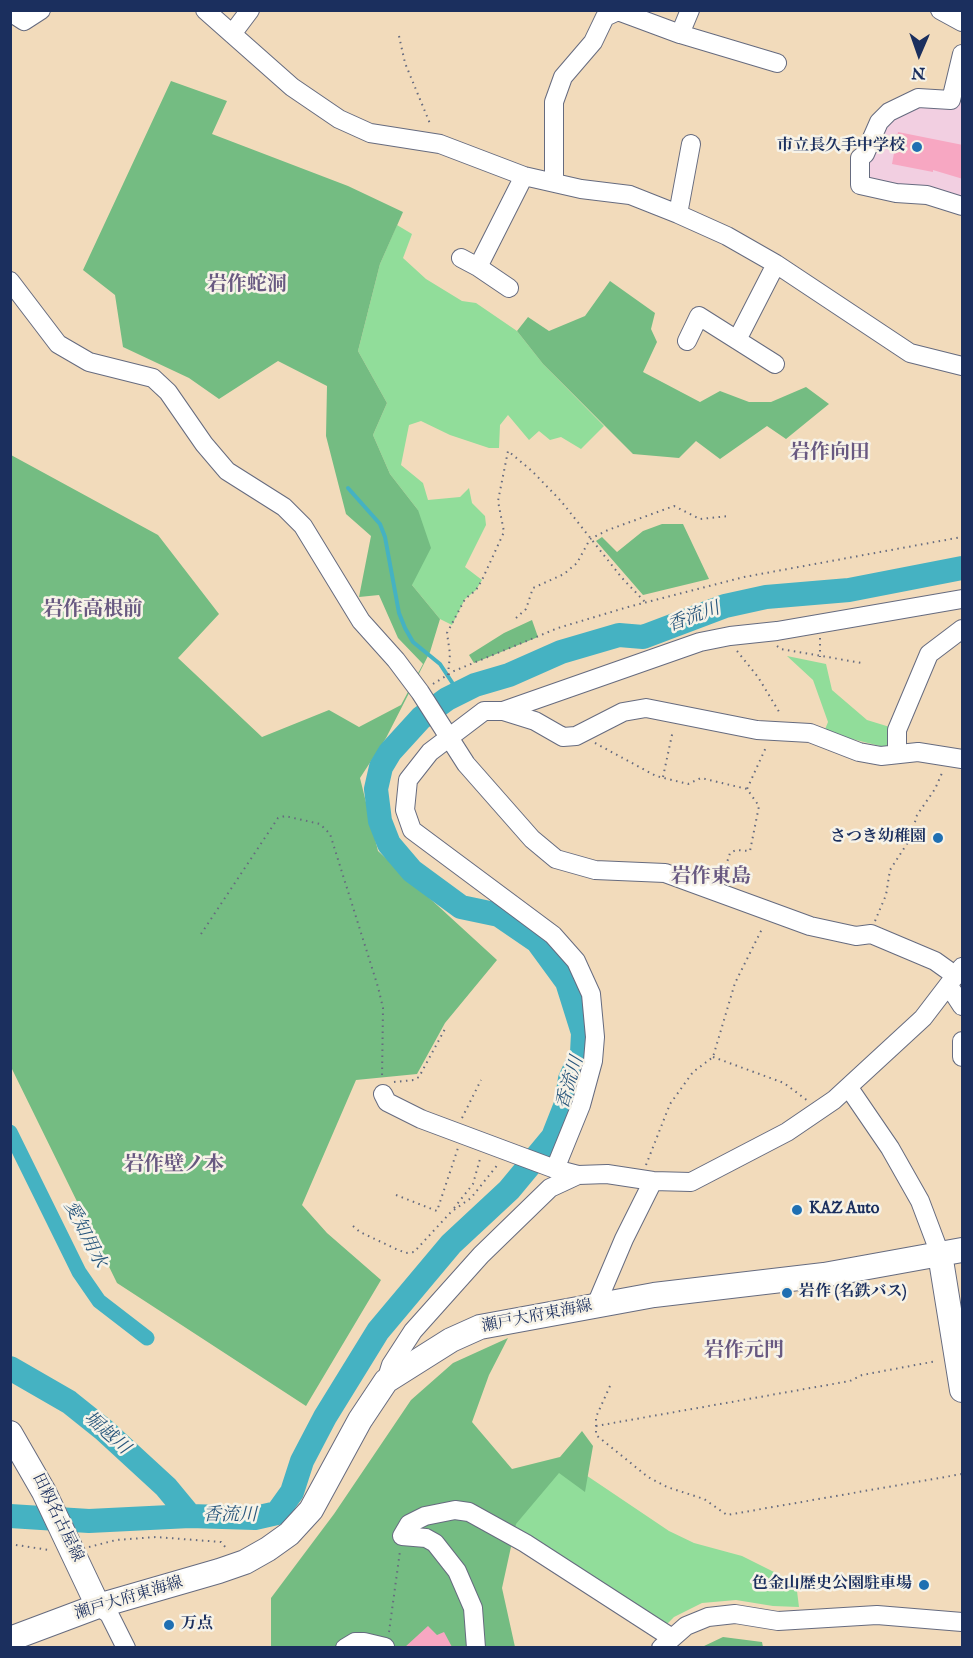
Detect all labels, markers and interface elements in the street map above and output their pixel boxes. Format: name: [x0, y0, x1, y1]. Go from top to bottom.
north arrow: [889, 24, 949, 84]
text: N: [911, 62, 926, 82]
place label: 市立長久手中学校: [777, 137, 905, 157]
marker: 市立長久手中学校: [910, 140, 924, 154]
district label: 岩作蛇洞: [207, 274, 287, 298]
district label: 岩作向田: [790, 442, 870, 466]
district label: 岩作高根前: [43, 599, 143, 623]
water label: 香流川: [665, 599, 723, 637]
place label: さつき幼稚園: [830, 828, 926, 848]
marker: さつき幼稚園: [931, 831, 945, 845]
district label: 岩作東島: [671, 866, 751, 890]
water label: 香流川: [553, 1054, 589, 1112]
district label: 岩作壁ノ本: [124, 1154, 224, 1178]
water label: 愛知用水: [58, 1198, 110, 1272]
place label: KAZ Auto: [809, 1200, 879, 1220]
marker: KAZ Auto: [790, 1203, 804, 1217]
place label: 岩作 (名鉄バス): [799, 1283, 907, 1303]
marker: 岩作 (名鉄バス): [780, 1286, 794, 1300]
street label: 瀬戸大府東海線: [480, 1297, 594, 1337]
district label: 岩作元門: [704, 1340, 784, 1364]
water label: 堀越川: [79, 1408, 133, 1460]
street label: 田籾名古屋線: [27, 1471, 87, 1565]
water label: 香流川: [203, 1505, 257, 1527]
street label: 瀬戸大府東海線: [73, 1573, 185, 1625]
place label: 色金山歴史公園駐車場: [752, 1575, 912, 1595]
marker: 色金山歴史公園駐車場: [917, 1578, 931, 1592]
place label: 万点: [181, 1615, 213, 1635]
marker: 万点: [162, 1618, 176, 1632]

